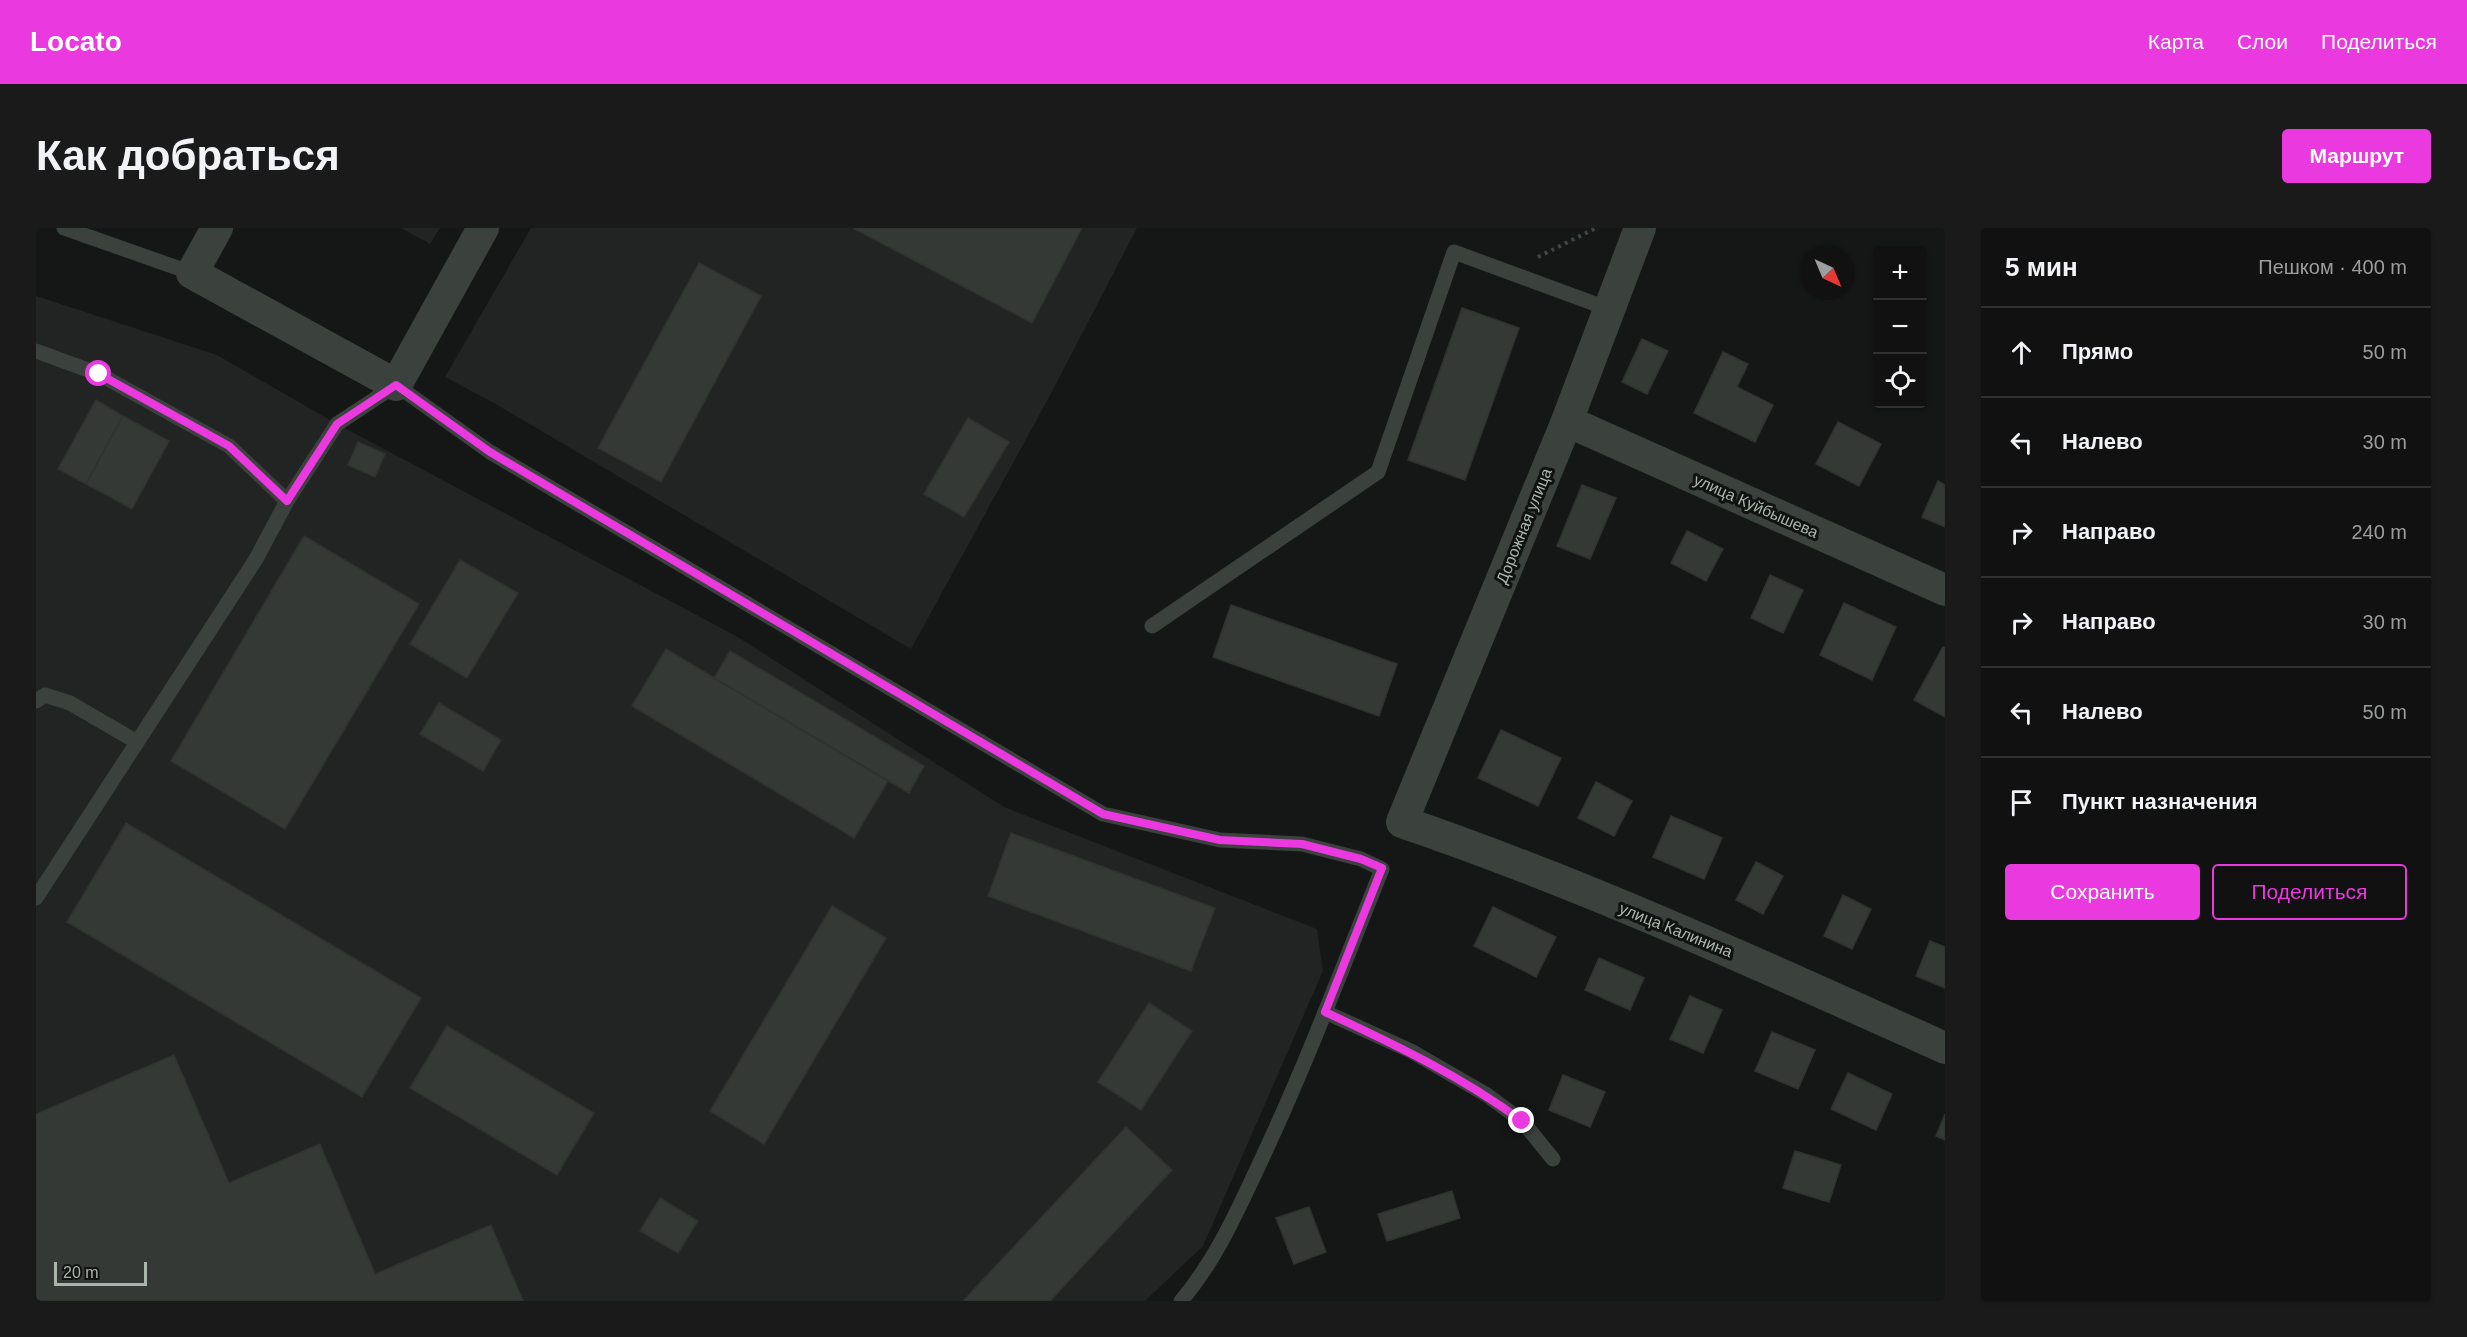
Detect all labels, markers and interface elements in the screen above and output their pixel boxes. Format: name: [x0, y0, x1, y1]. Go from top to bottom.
text: Locato: [30, 26, 122, 57]
text: Карта: [2148, 30, 2204, 53]
text: Слои: [2237, 30, 2288, 53]
text: Поделиться: [2321, 30, 2437, 53]
button: Маршрут: [2282, 129, 2431, 183]
text: Как добраться: [36, 132, 340, 179]
north arrow: [1801, 246, 1855, 300]
map controls: [1873, 246, 1927, 408]
button: +: [1873, 246, 1927, 300]
text: 5 мин: [2005, 252, 2078, 282]
text: Пешком · 400 m: [2258, 256, 2407, 278]
button: −: [1873, 300, 1927, 354]
icon: ahead: [2005, 336, 2038, 369]
text: Прямо: [2062, 339, 2133, 364]
text: 50 m: [2363, 341, 2407, 363]
button: locate: [1873, 354, 1927, 408]
route start: [85, 360, 111, 386]
icon: left: [2005, 426, 2038, 459]
text: Налево: [2062, 429, 2143, 454]
text: 30 m: [2363, 431, 2407, 453]
street label: Дорожная улица: [1493, 466, 1555, 586]
street label: улица Куйбышева: [1691, 471, 1821, 541]
icon: right: [2005, 516, 2038, 549]
text: Направо: [2062, 519, 2156, 544]
text: 240 m: [2351, 521, 2407, 543]
icon: right: [2005, 606, 2038, 639]
text: Направо: [2062, 609, 2156, 634]
text: 30 m: [2363, 611, 2407, 633]
icon: left: [2005, 696, 2038, 729]
text: Налево: [2062, 699, 2143, 724]
text: 50 m: [2363, 701, 2407, 723]
icon: arrive: [2005, 786, 2038, 819]
text: Пункт назначения: [2062, 789, 2258, 814]
button: Сохранить: [2005, 864, 2200, 920]
button: Поделиться: [2212, 864, 2407, 920]
street label: улица Калинина: [1617, 900, 1735, 960]
route end: [1508, 1107, 1534, 1133]
scale bar: [54, 1259, 147, 1286]
text: 20 m: [63, 1264, 99, 1281]

